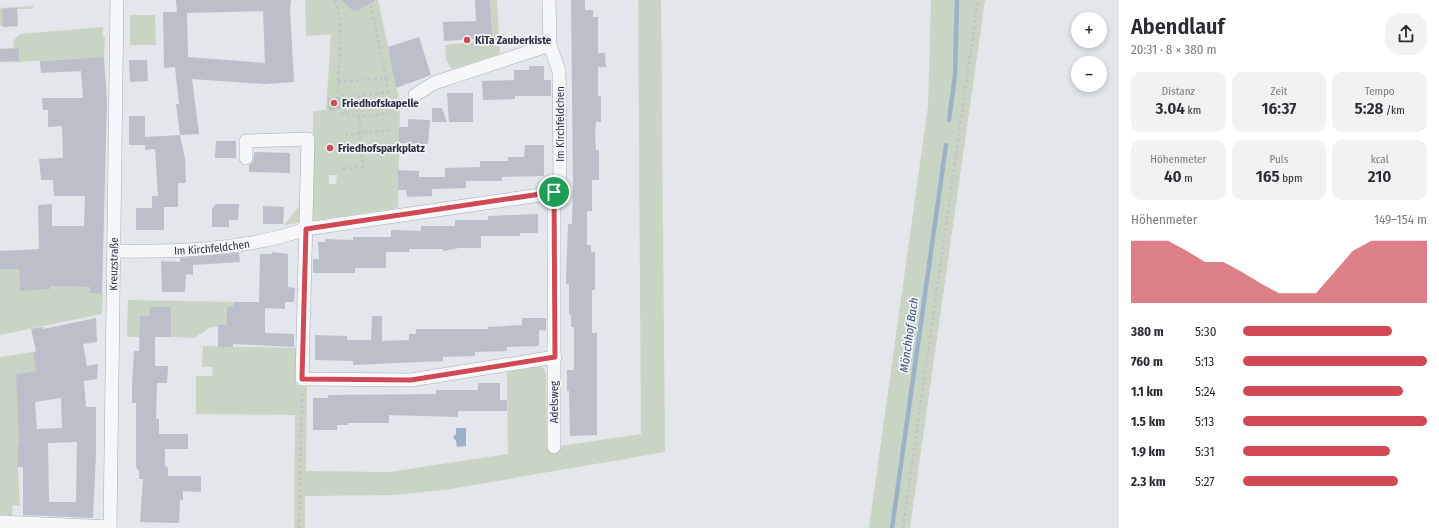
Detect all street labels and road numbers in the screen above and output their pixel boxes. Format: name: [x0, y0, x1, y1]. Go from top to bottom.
street label: Im Kirchfeldchen: [554, 86, 567, 162]
street label: Kreuzstraße: [107, 237, 120, 291]
street label: Im Kirchfeldchen: [174, 237, 251, 257]
street label: Adelsweg: [548, 380, 561, 423]

